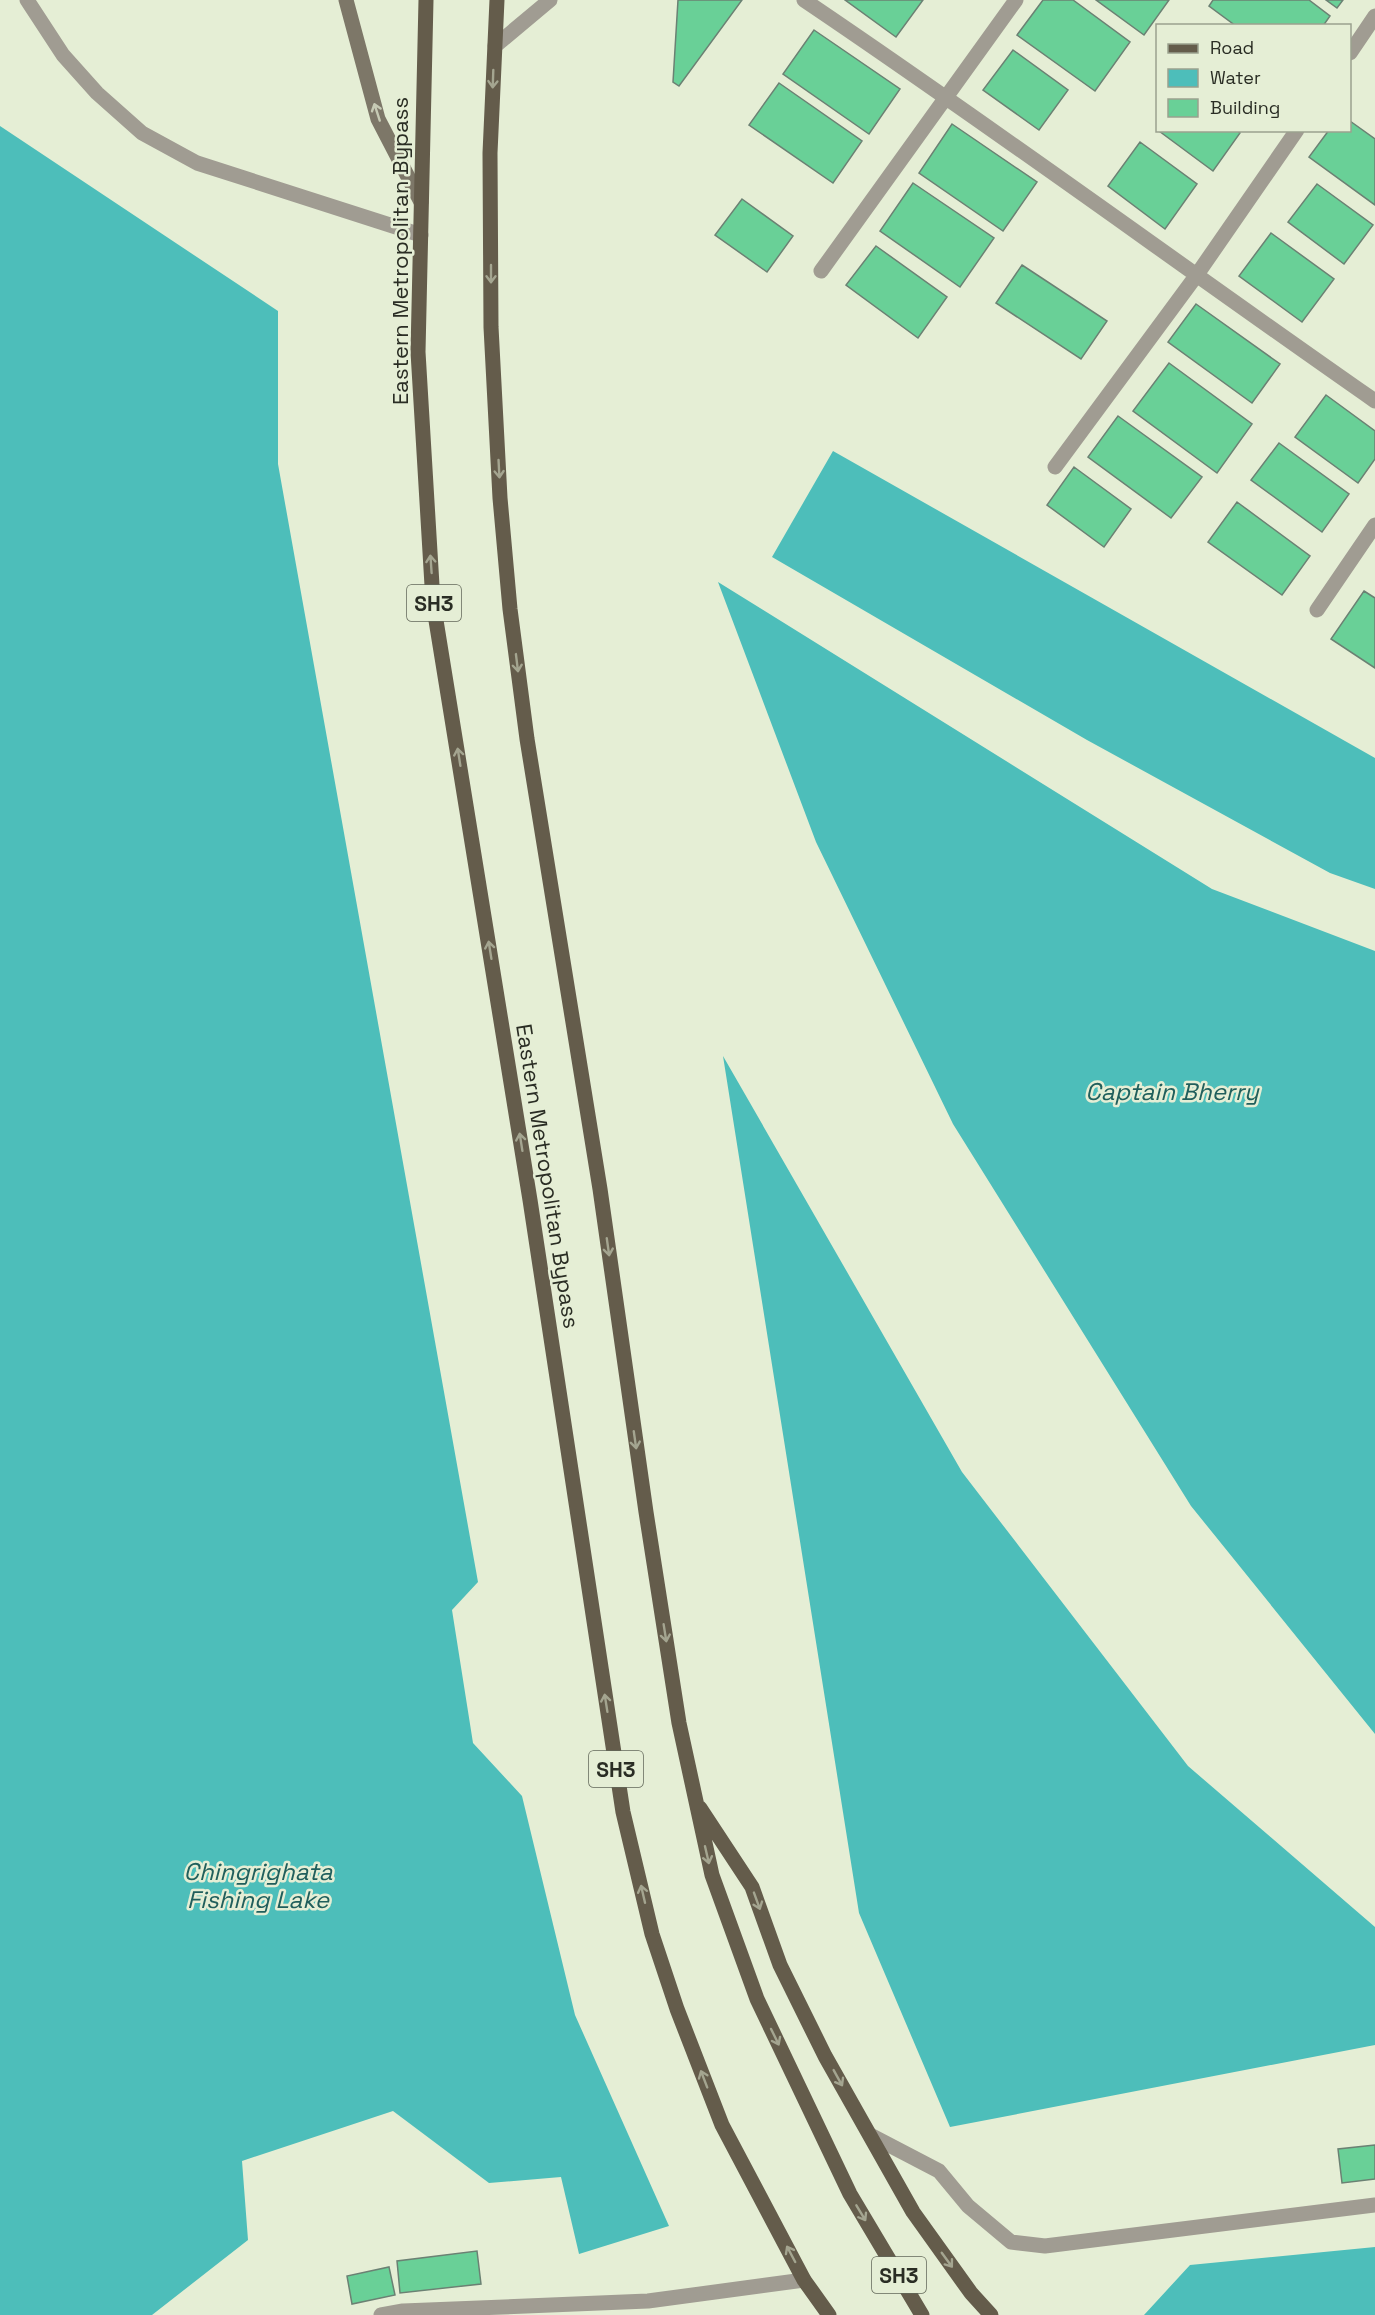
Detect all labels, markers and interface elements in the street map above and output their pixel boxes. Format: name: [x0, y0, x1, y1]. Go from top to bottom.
legend: [1156, 24, 1351, 132]
text: Road: [1210, 36, 1254, 59]
text: Water: [1210, 66, 1261, 89]
one-way arrow: [488, 69, 499, 89]
text: Building: [1210, 96, 1280, 119]
street label: Eastern Metropolitan Bypass: [386, 97, 414, 405]
one-way arrow: [371, 103, 382, 122]
one-way arrow: [485, 264, 497, 284]
one-way arrow: [493, 459, 504, 479]
one-way arrow: [425, 555, 436, 575]
road number: SH3: [407, 585, 461, 621]
one-way arrow: [511, 653, 522, 673]
one-way arrow: [453, 748, 464, 767]
one-way arrow: [484, 940, 495, 960]
street label: Eastern Metropolitan Bypass: [510, 1022, 586, 1330]
water label: Captain Bherry: [1085, 1076, 1260, 1107]
one-way arrow: [515, 1133, 526, 1152]
one-way arrow: [602, 1236, 613, 1256]
one-way arrow: [630, 1429, 641, 1449]
one-way arrow: [659, 1622, 670, 1642]
one-way arrow: [600, 1694, 611, 1713]
road number: SH3: [589, 1751, 643, 1787]
one-way arrow: [702, 1845, 714, 1864]
water label: Chingrighata Fishing Lake: [184, 1856, 333, 1915]
one-way arrow: [636, 1885, 648, 1904]
one-way arrow: [753, 1891, 764, 1910]
one-way arrow: [770, 2028, 782, 2046]
one-way arrow: [833, 2069, 844, 2087]
one-way arrow: [698, 2070, 709, 2089]
one-way arrow: [856, 2203, 867, 2221]
one-way arrow: [784, 2245, 796, 2263]
one-way arrow: [941, 2251, 953, 2267]
road number: SH3: [872, 2257, 926, 2293]

